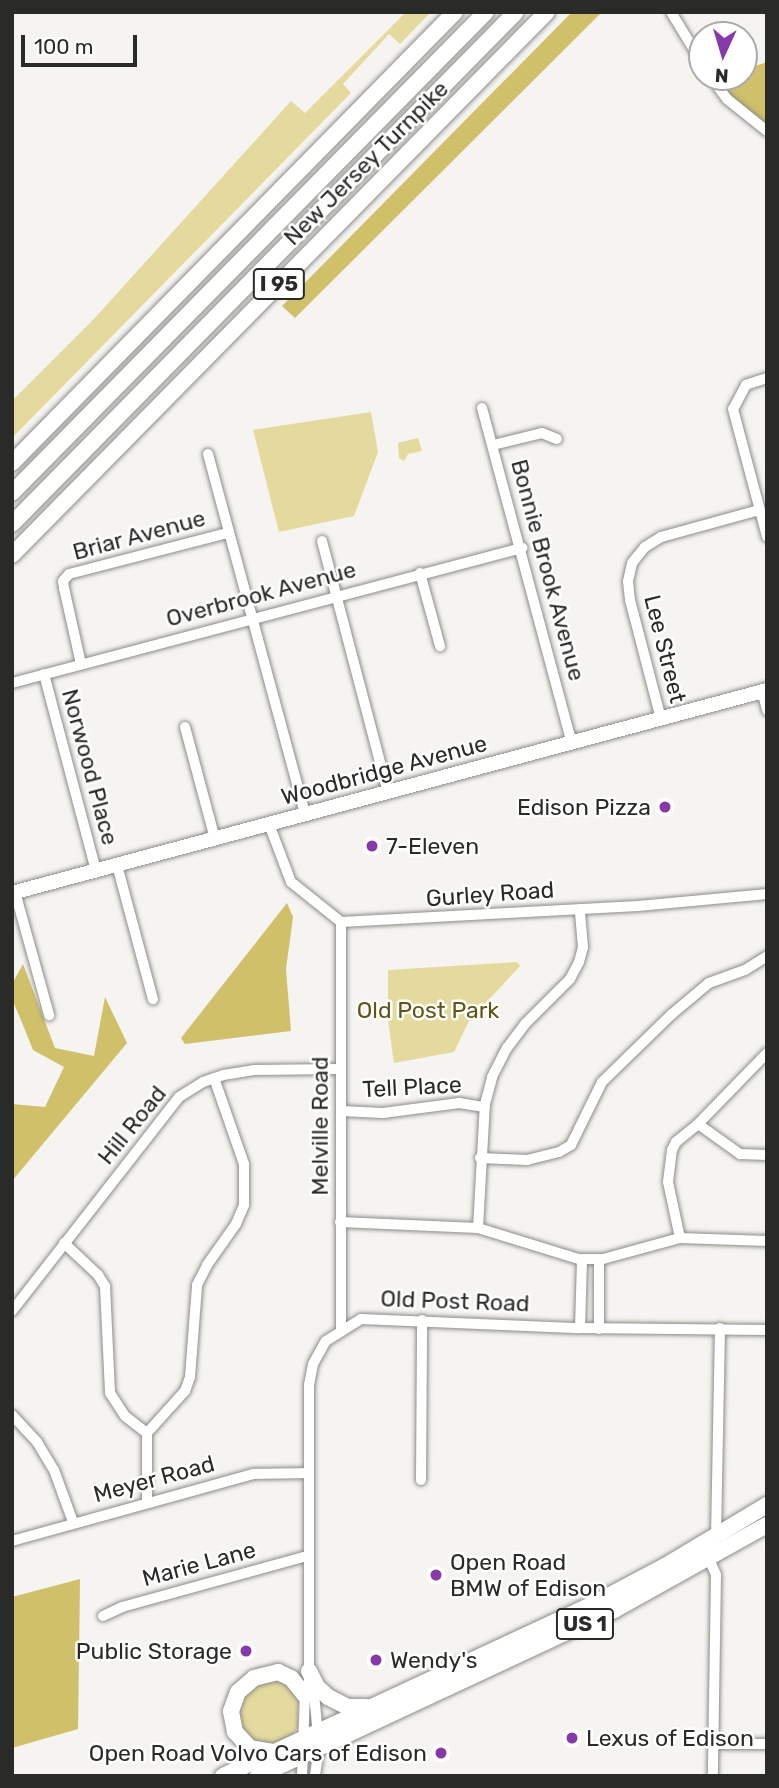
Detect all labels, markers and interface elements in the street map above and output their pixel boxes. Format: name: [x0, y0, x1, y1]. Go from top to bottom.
scale bar: [24, 21, 140, 65]
north arrow: [688, 21, 758, 91]
text: 100 m: [34, 34, 93, 59]
text: N: [714, 64, 729, 87]
street label: New Jersey Turnpike: [277, 74, 455, 252]
road number: I 95: [253, 266, 305, 302]
street label: Bonnie Brook Avenue: [505, 456, 591, 684]
street label: Briar Avenue: [69, 504, 209, 566]
street label: Overbrook Avenue: [163, 555, 359, 633]
street label: Lee Street: [638, 592, 692, 706]
street label: Norwood Place: [56, 686, 124, 848]
street label: Woodbridge Avenue: [278, 729, 490, 811]
place label: Edison Pizza: [517, 793, 651, 821]
marker: Edison Pizza: [657, 799, 673, 815]
place label: 7-Eleven: [386, 832, 479, 860]
marker: 7-Eleven: [364, 838, 380, 854]
street label: Gurley Road: [425, 876, 555, 912]
park label: Old Post Park: [357, 996, 499, 1024]
street label: Melville Road: [306, 1056, 334, 1196]
street label: Tell Place: [362, 1071, 462, 1103]
street label: Hill Road: [92, 1080, 172, 1170]
street label: Old Post Road: [380, 1285, 530, 1317]
street label: Meyer Road: [90, 1450, 218, 1508]
street label: Marie Lane: [139, 1536, 259, 1592]
place label: Open Road BMW of Edison: [450, 1548, 607, 1602]
marker: Open Road BMW of Edison: [428, 1567, 444, 1583]
road number: US 1: [555, 1606, 615, 1642]
place label: Public Storage: [76, 1637, 232, 1665]
marker: Public Storage: [238, 1643, 254, 1659]
place label: Wendy's: [390, 1646, 477, 1674]
marker: Wendy's: [368, 1652, 384, 1668]
place label: Lexus of Edison: [586, 1724, 754, 1752]
marker: Lexus of Edison: [564, 1730, 580, 1746]
place label: Open Road Volvo Cars of Edison: [88, 1739, 427, 1767]
marker: Open Road Volvo Cars of Edison: [433, 1745, 449, 1761]

